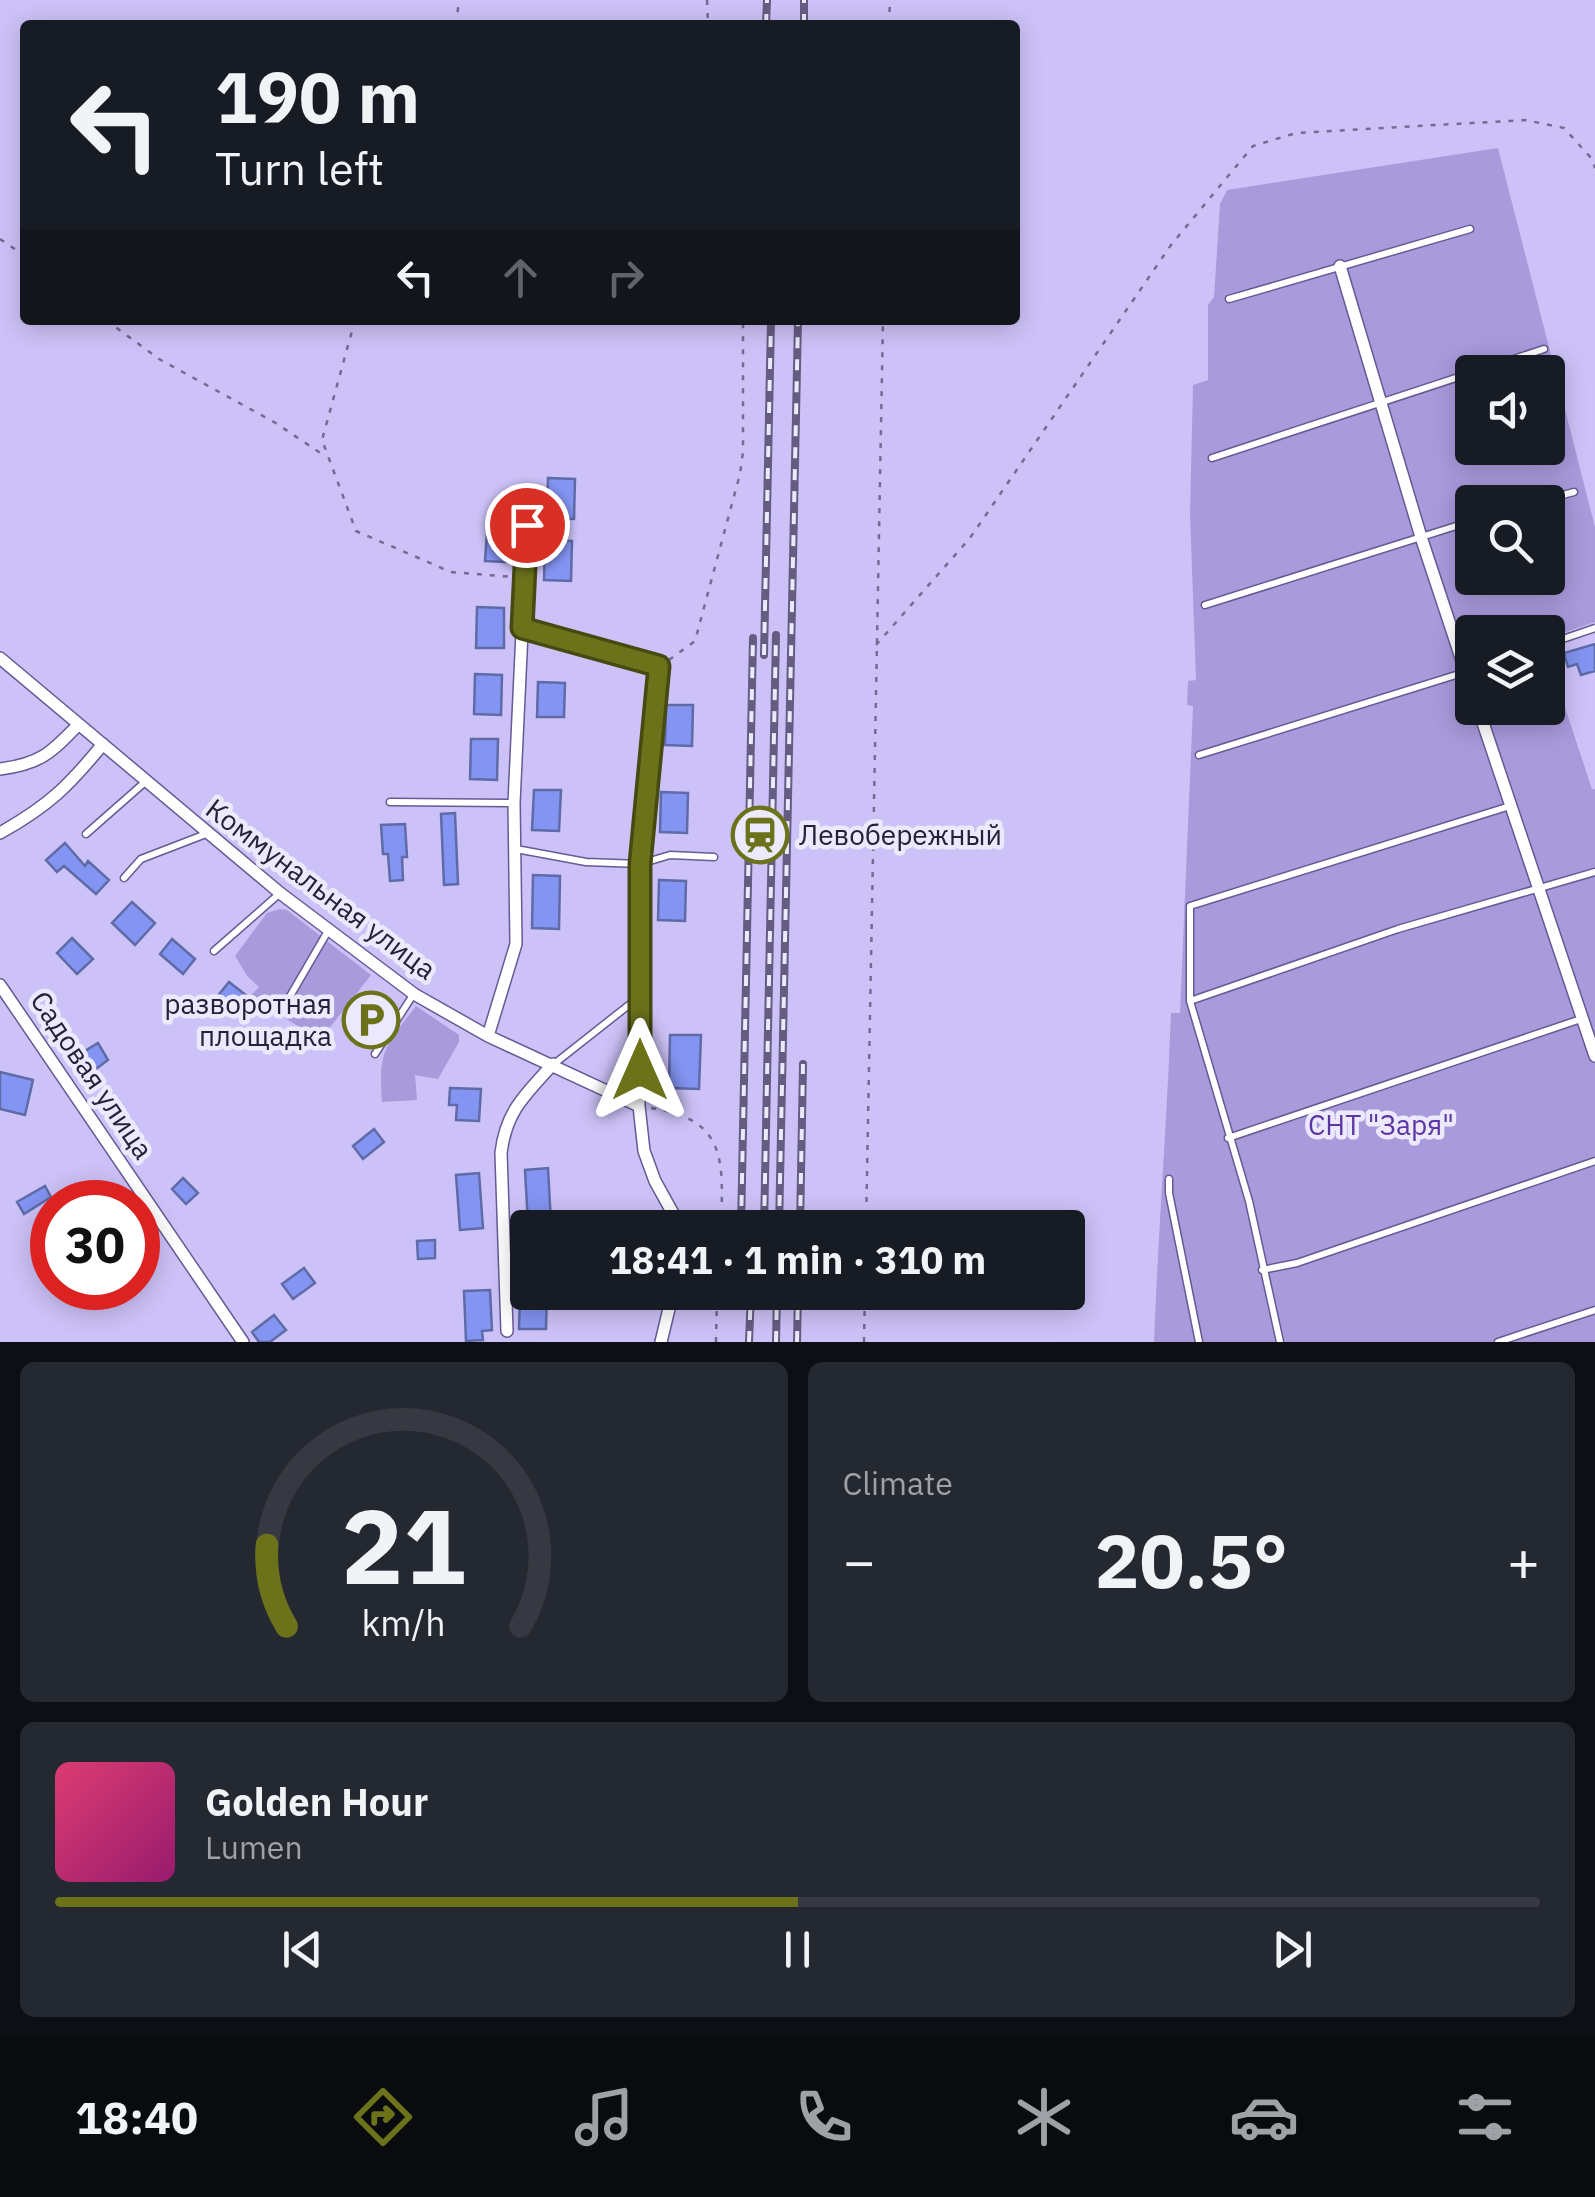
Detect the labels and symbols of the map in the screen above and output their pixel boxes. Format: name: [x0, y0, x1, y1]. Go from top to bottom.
pin: [485, 483, 570, 568]
street label: Коммунальная улица: [199, 790, 444, 987]
station icon: Левобережный: [730, 805, 790, 865]
place label: Левобережный: [799, 816, 1002, 853]
street label: Садовая улица: [23, 984, 162, 1166]
place label: разворотная площадка: [164, 985, 332, 1054]
parking icon: разворотная площадка: [341, 990, 401, 1050]
position arrow: [588, 1018, 692, 1122]
park label: СНТ "Заря": [1308, 1106, 1454, 1143]
speed limit sign: 30: [30, 1180, 160, 1310]

